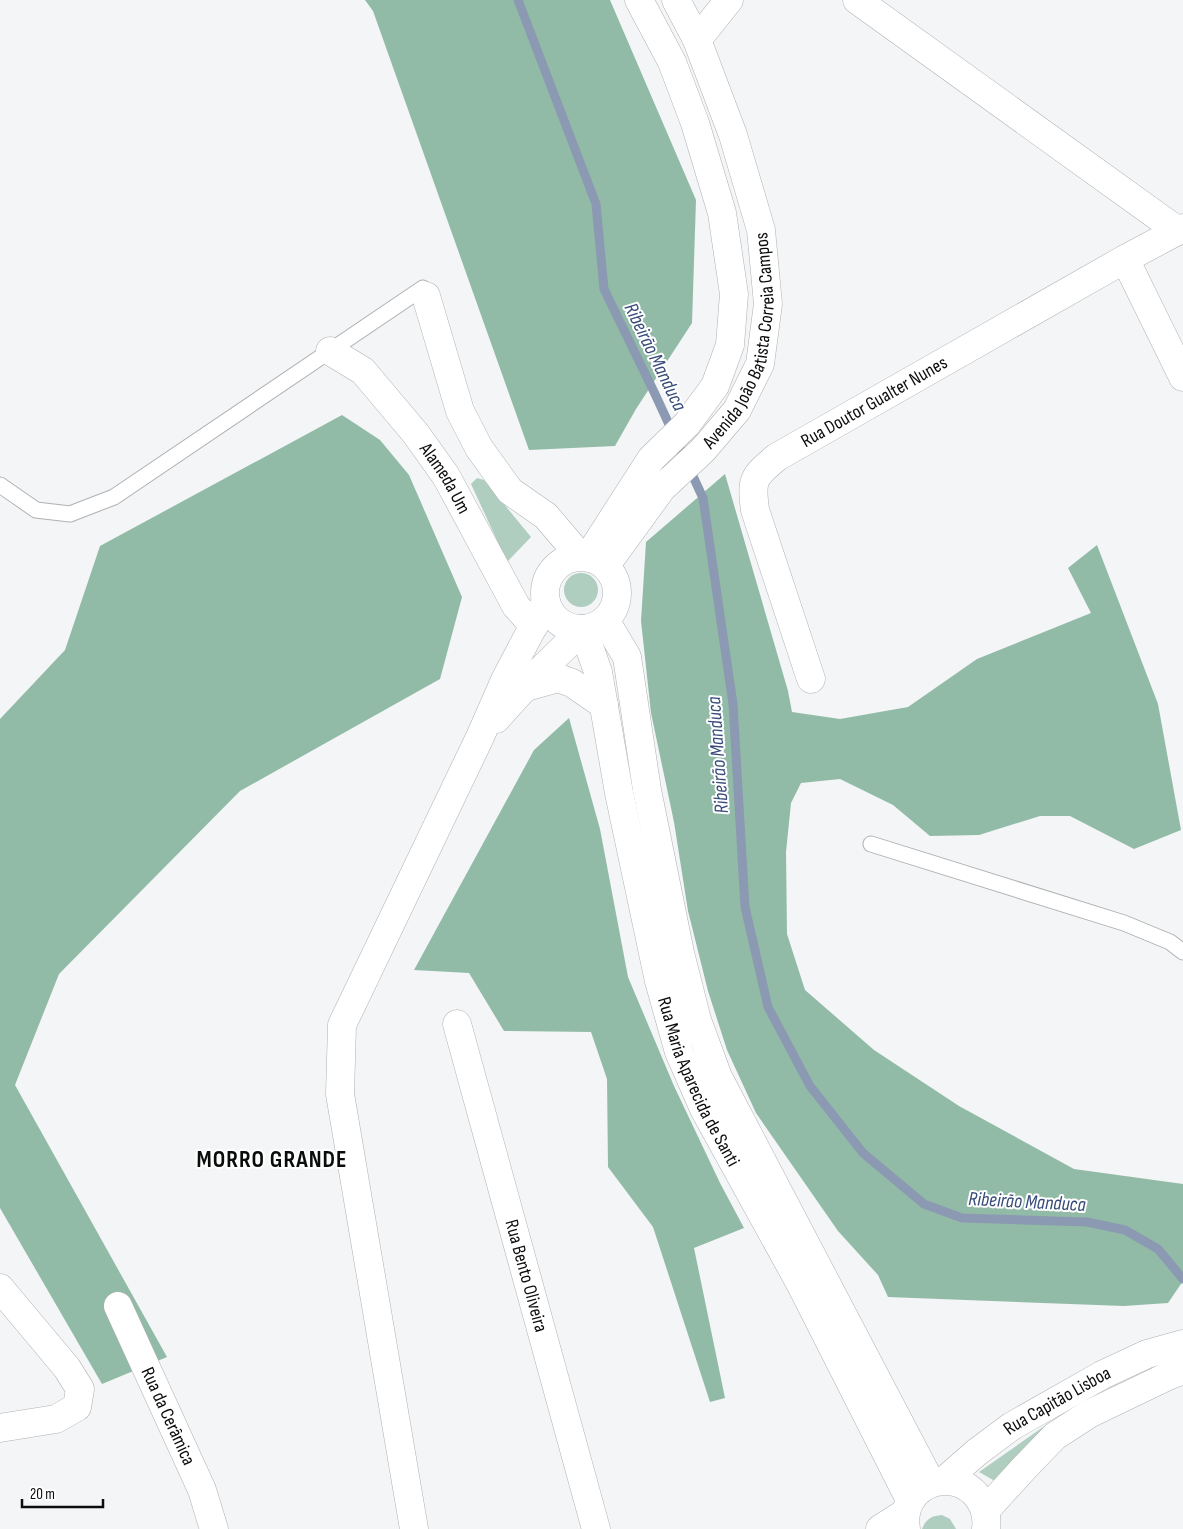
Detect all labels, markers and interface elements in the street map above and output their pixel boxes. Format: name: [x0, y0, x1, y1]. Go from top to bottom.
street label: Avenida João Batista Correia Campos: [697, 231, 780, 454]
water label: Ribeirão Manduca: [618, 299, 692, 415]
street label: Rua Doutor Gualter Nunes: [797, 351, 952, 452]
street label: Alameda Um: [414, 438, 476, 518]
water label: Ribeirão Manduca: [702, 696, 734, 814]
street label: Rua Maria Aparecida de Santi: [653, 994, 745, 1170]
district label: MORRO GRANDE: [197, 1145, 347, 1174]
water label: Ribeirão Manduca: [968, 1187, 1086, 1217]
street label: Rua Bento Oliveira: [500, 1217, 553, 1335]
street label: Rua Capitão Lisboa: [999, 1361, 1114, 1440]
street label: Rua da Cerâmica: [136, 1364, 201, 1469]
scale bar: [22, 1476, 104, 1508]
text: 20 m: [30, 1485, 55, 1504]

